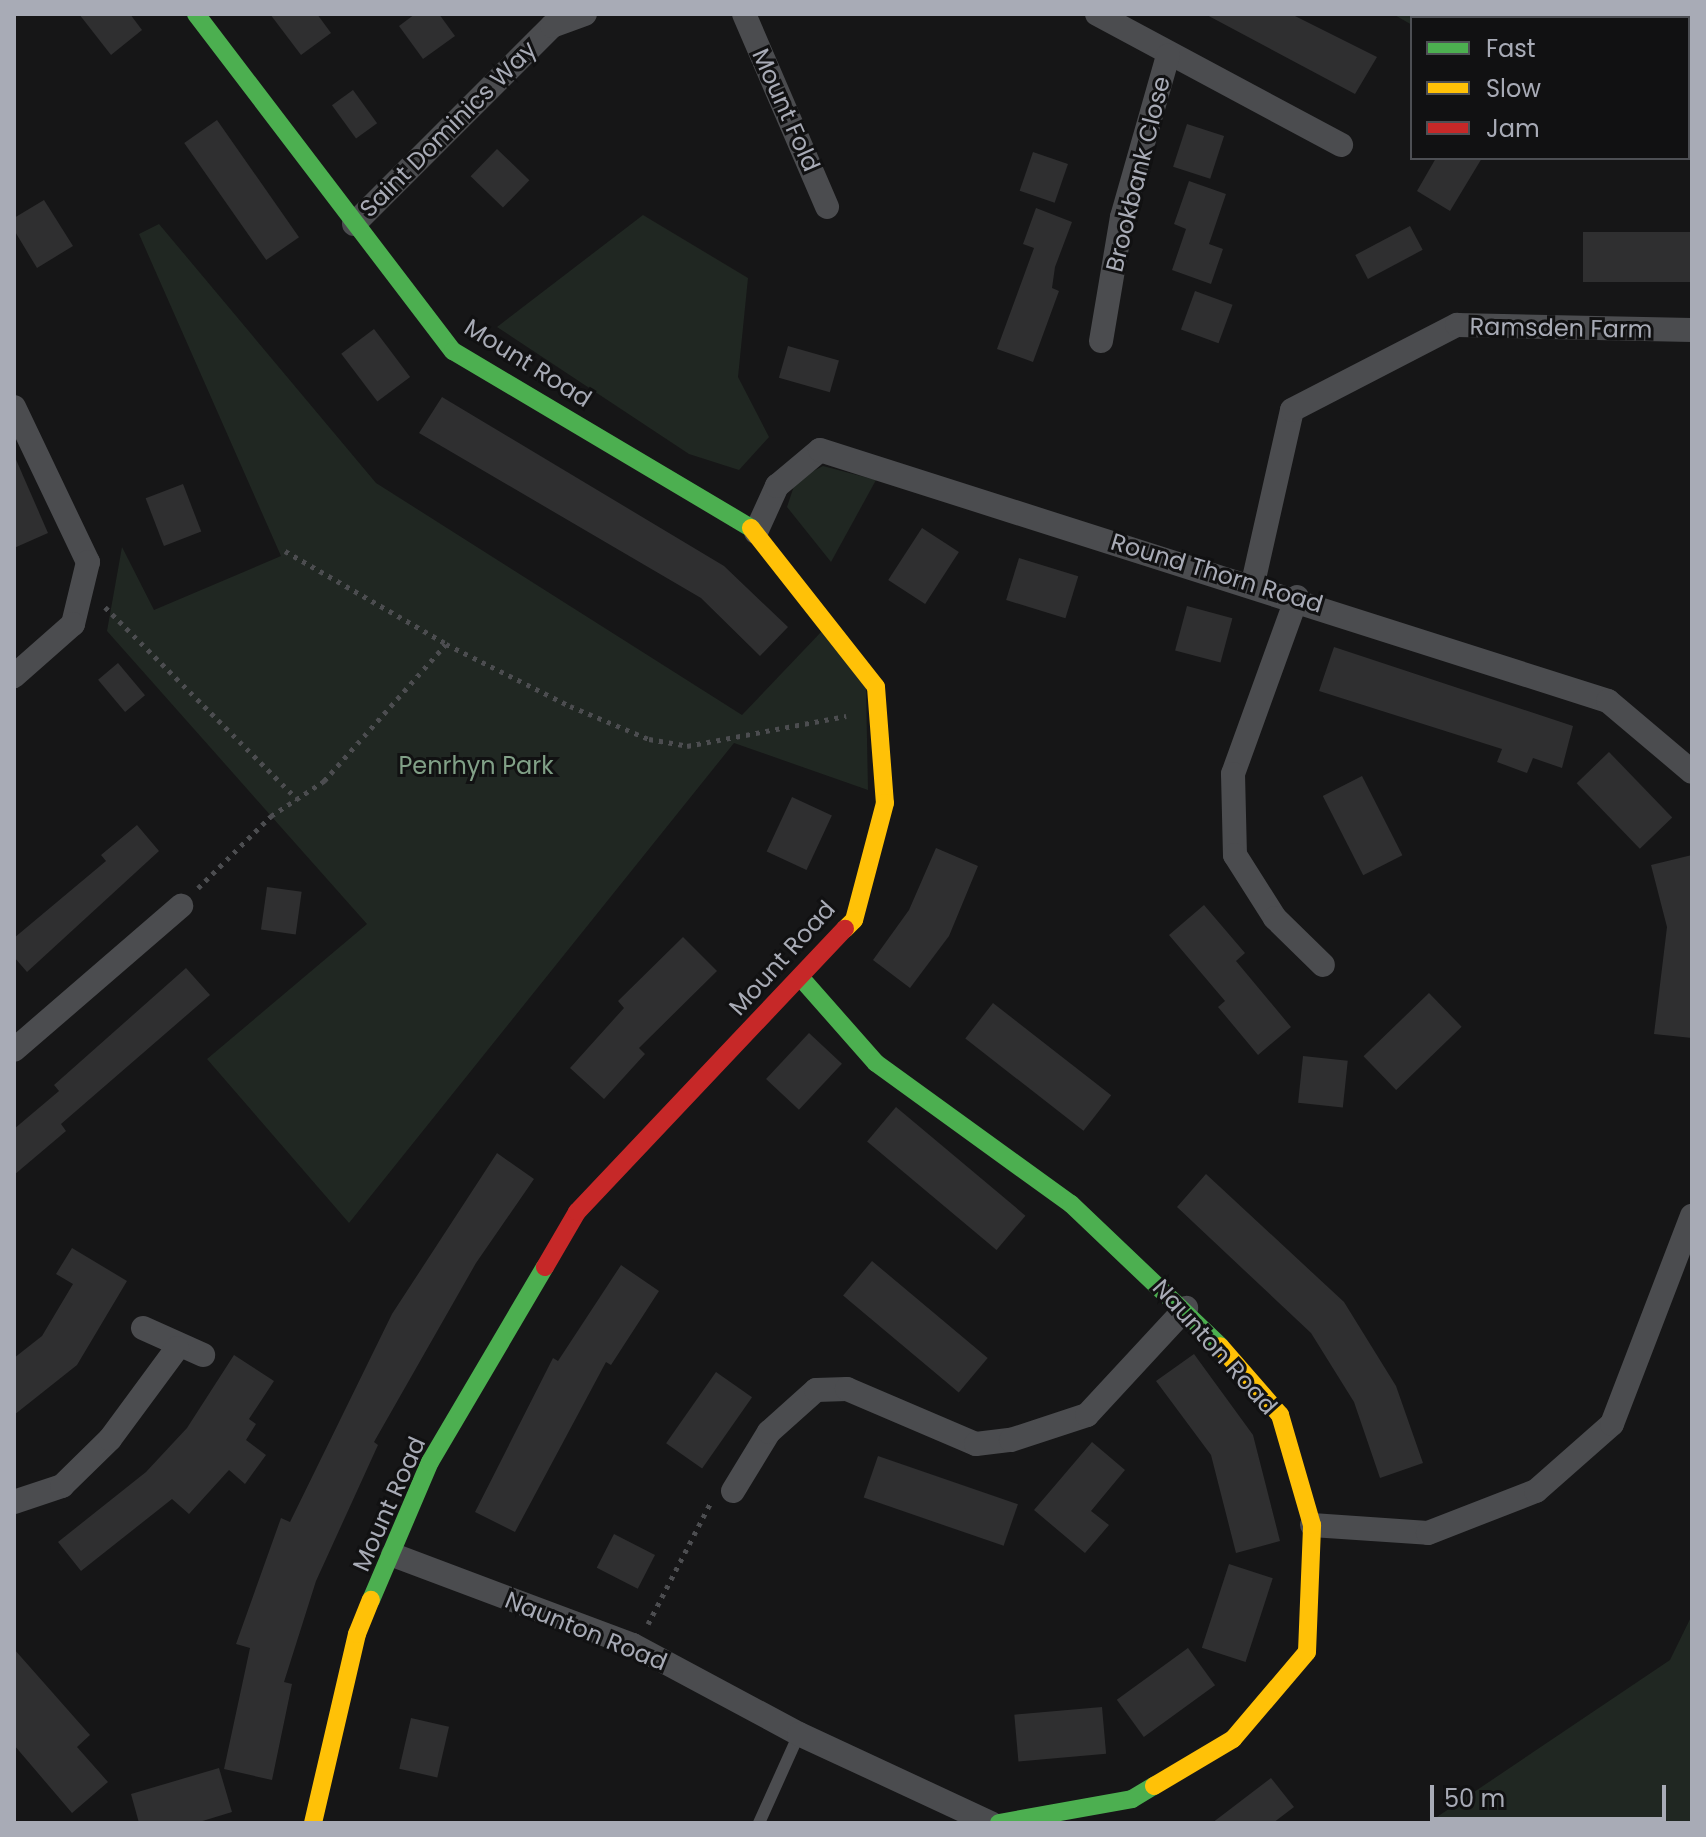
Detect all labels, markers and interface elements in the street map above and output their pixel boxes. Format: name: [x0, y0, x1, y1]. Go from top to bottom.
legend: [1410, 16, 1690, 160]
text: Fast: [1486, 32, 1536, 65]
street label: Saint Dominics Way: [354, 35, 542, 223]
street label: Mount Fold: [746, 44, 826, 176]
text: Slow: [1486, 72, 1541, 105]
street label: Brookbank Close: [1100, 73, 1176, 275]
text: Jam: [1486, 112, 1540, 145]
street label: Ramsden Farm: [1469, 312, 1653, 344]
street label: Mount Road: [459, 313, 597, 413]
street label: Round Thorn Road: [1108, 527, 1326, 619]
park label: Penrhyn Park: [398, 752, 554, 780]
street label: Mount Road: [723, 895, 841, 1021]
street label: Naunton Road: [1147, 1273, 1283, 1421]
street label: Mount Road: [347, 1432, 431, 1576]
street label: Naunton Road: [501, 1585, 671, 1677]
scale bar: [1434, 1769, 1670, 1819]
text: 50 m: [1444, 1782, 1505, 1815]

